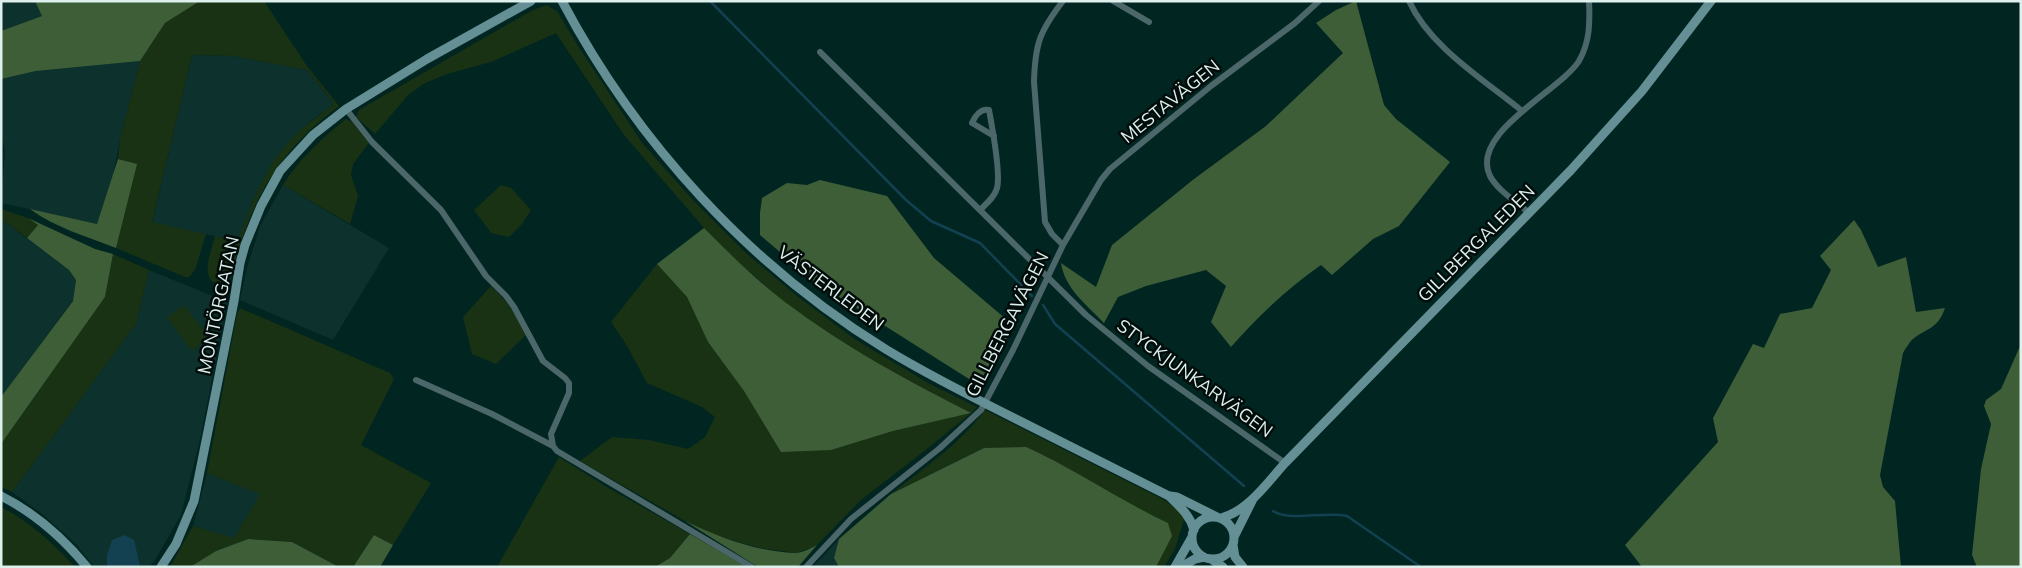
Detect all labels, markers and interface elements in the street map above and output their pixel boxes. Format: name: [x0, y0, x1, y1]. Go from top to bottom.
street label: MESTAVÄGEN: [1116, 54, 1224, 148]
street label: GILLBERGALEDEN: [1412, 179, 1540, 307]
street label: MONTÖRGATAN: [192, 234, 244, 376]
street label: VÄSTERLEDEN: [773, 240, 889, 336]
street label: GILLBERGAVÄGEN: [960, 248, 1054, 400]
street label: STYCKJUNKARVÄGEN: [1113, 314, 1277, 442]

